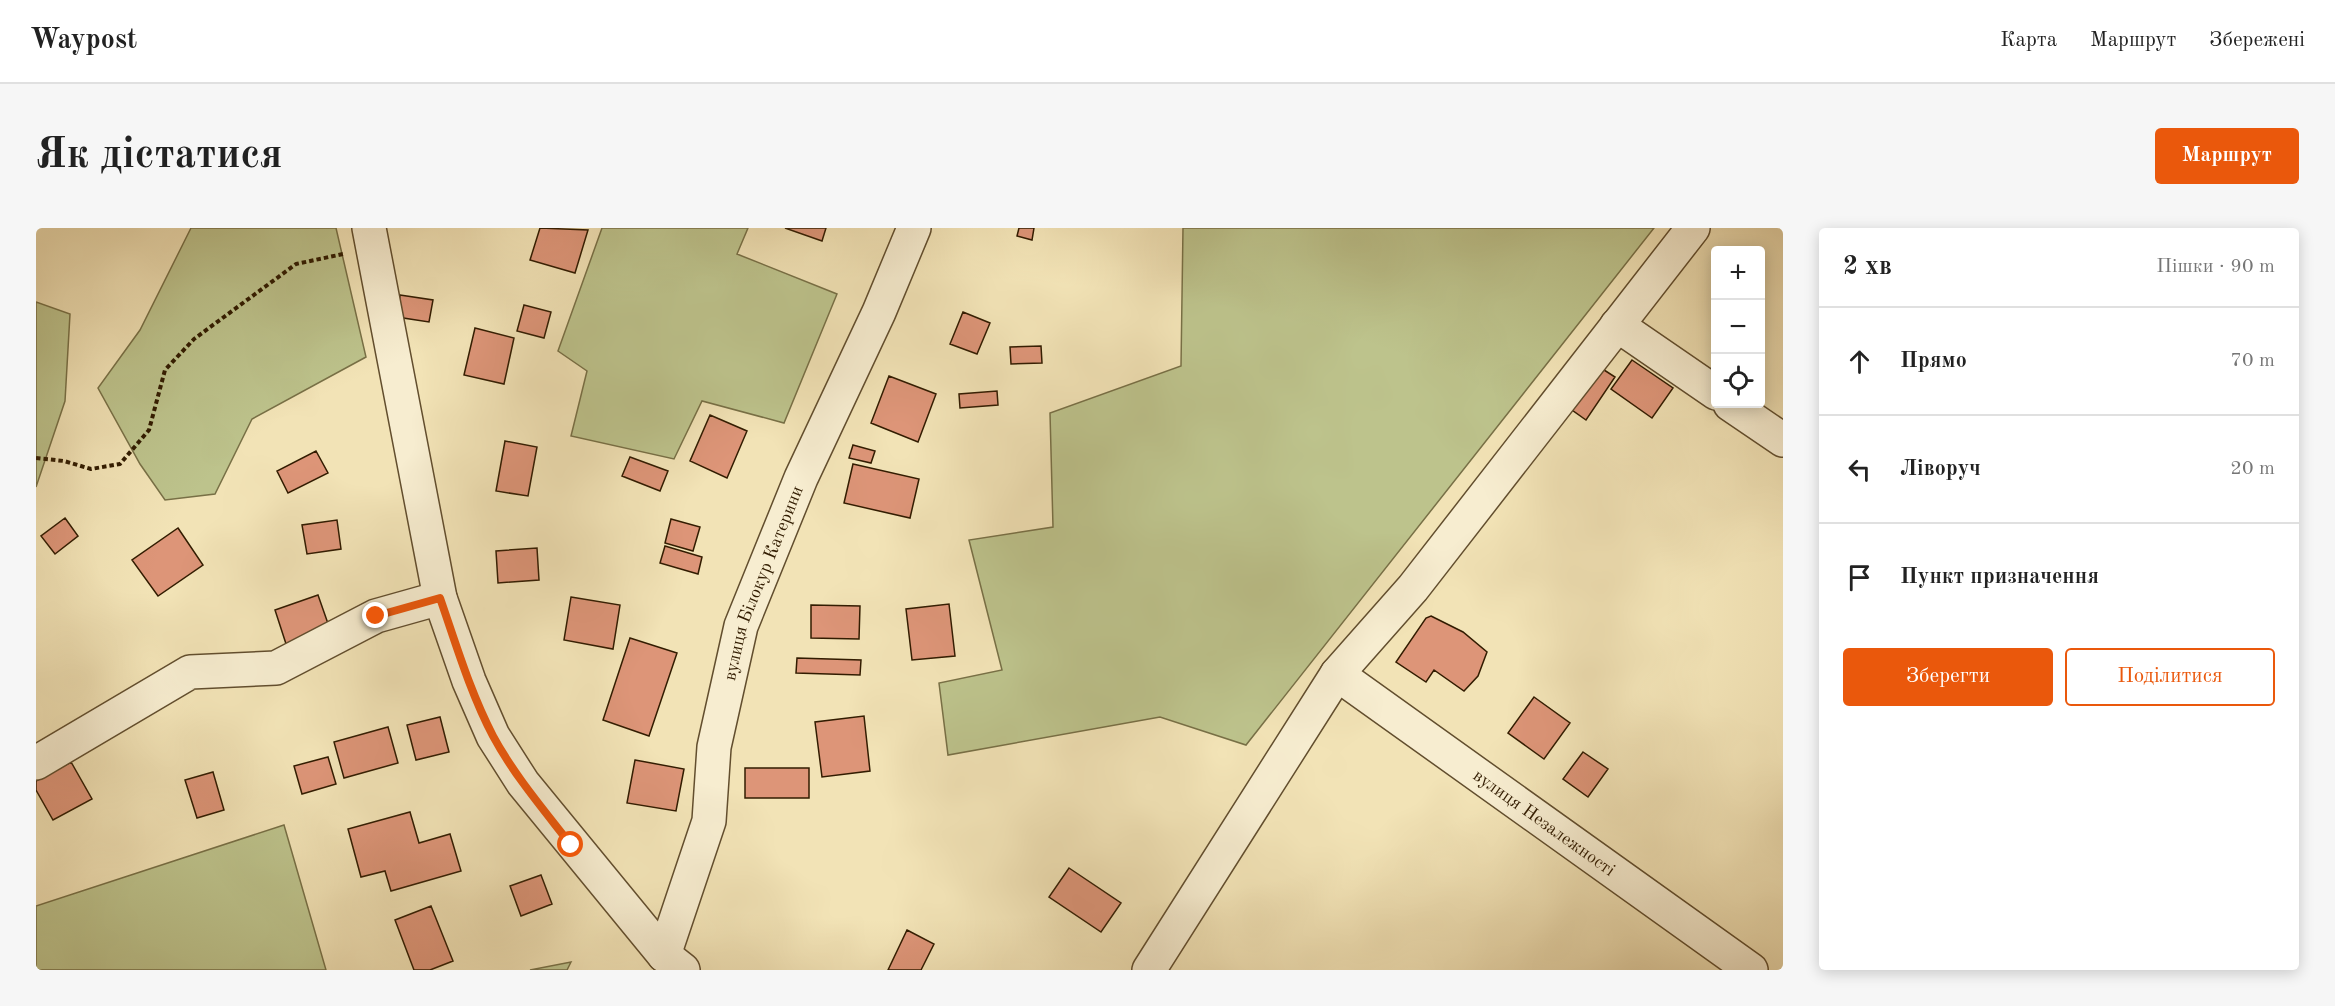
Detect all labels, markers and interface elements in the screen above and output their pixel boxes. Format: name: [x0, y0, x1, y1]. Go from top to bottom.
text: Waypost: [30, 27, 137, 55]
text: Карта: [2000, 30, 2057, 51]
text: Маршрут: [2090, 30, 2176, 51]
text: Збережені: [2209, 30, 2305, 51]
button: Маршрут: [2155, 128, 2299, 184]
text: Як дістатися: [36, 135, 283, 177]
map controls: [1711, 246, 1765, 408]
button: +: [1711, 246, 1765, 300]
text: 2 хв: [1843, 254, 1892, 280]
text: Пішки · 90 m: [2156, 257, 2275, 277]
button: −: [1711, 300, 1765, 354]
icon: ahead: [1843, 345, 1876, 378]
text: Прямо: [1900, 350, 1967, 372]
text: 70 m: [2230, 351, 2275, 371]
button: locate: [1711, 354, 1765, 408]
icon: left: [1843, 453, 1876, 486]
text: Ліворуч: [1900, 458, 1981, 480]
text: 20 m: [2230, 459, 2275, 479]
street label: вулиця Білокур Катерини: [721, 483, 807, 682]
icon: arrive: [1843, 561, 1876, 594]
text: Пункт призначення: [1900, 566, 2099, 588]
route end: [362, 602, 388, 628]
button: Зберегти: [1843, 648, 2053, 706]
button: Поділитися: [2065, 648, 2275, 706]
street label: вулиця Незалежності: [1470, 766, 1618, 880]
route start: [557, 831, 583, 857]

